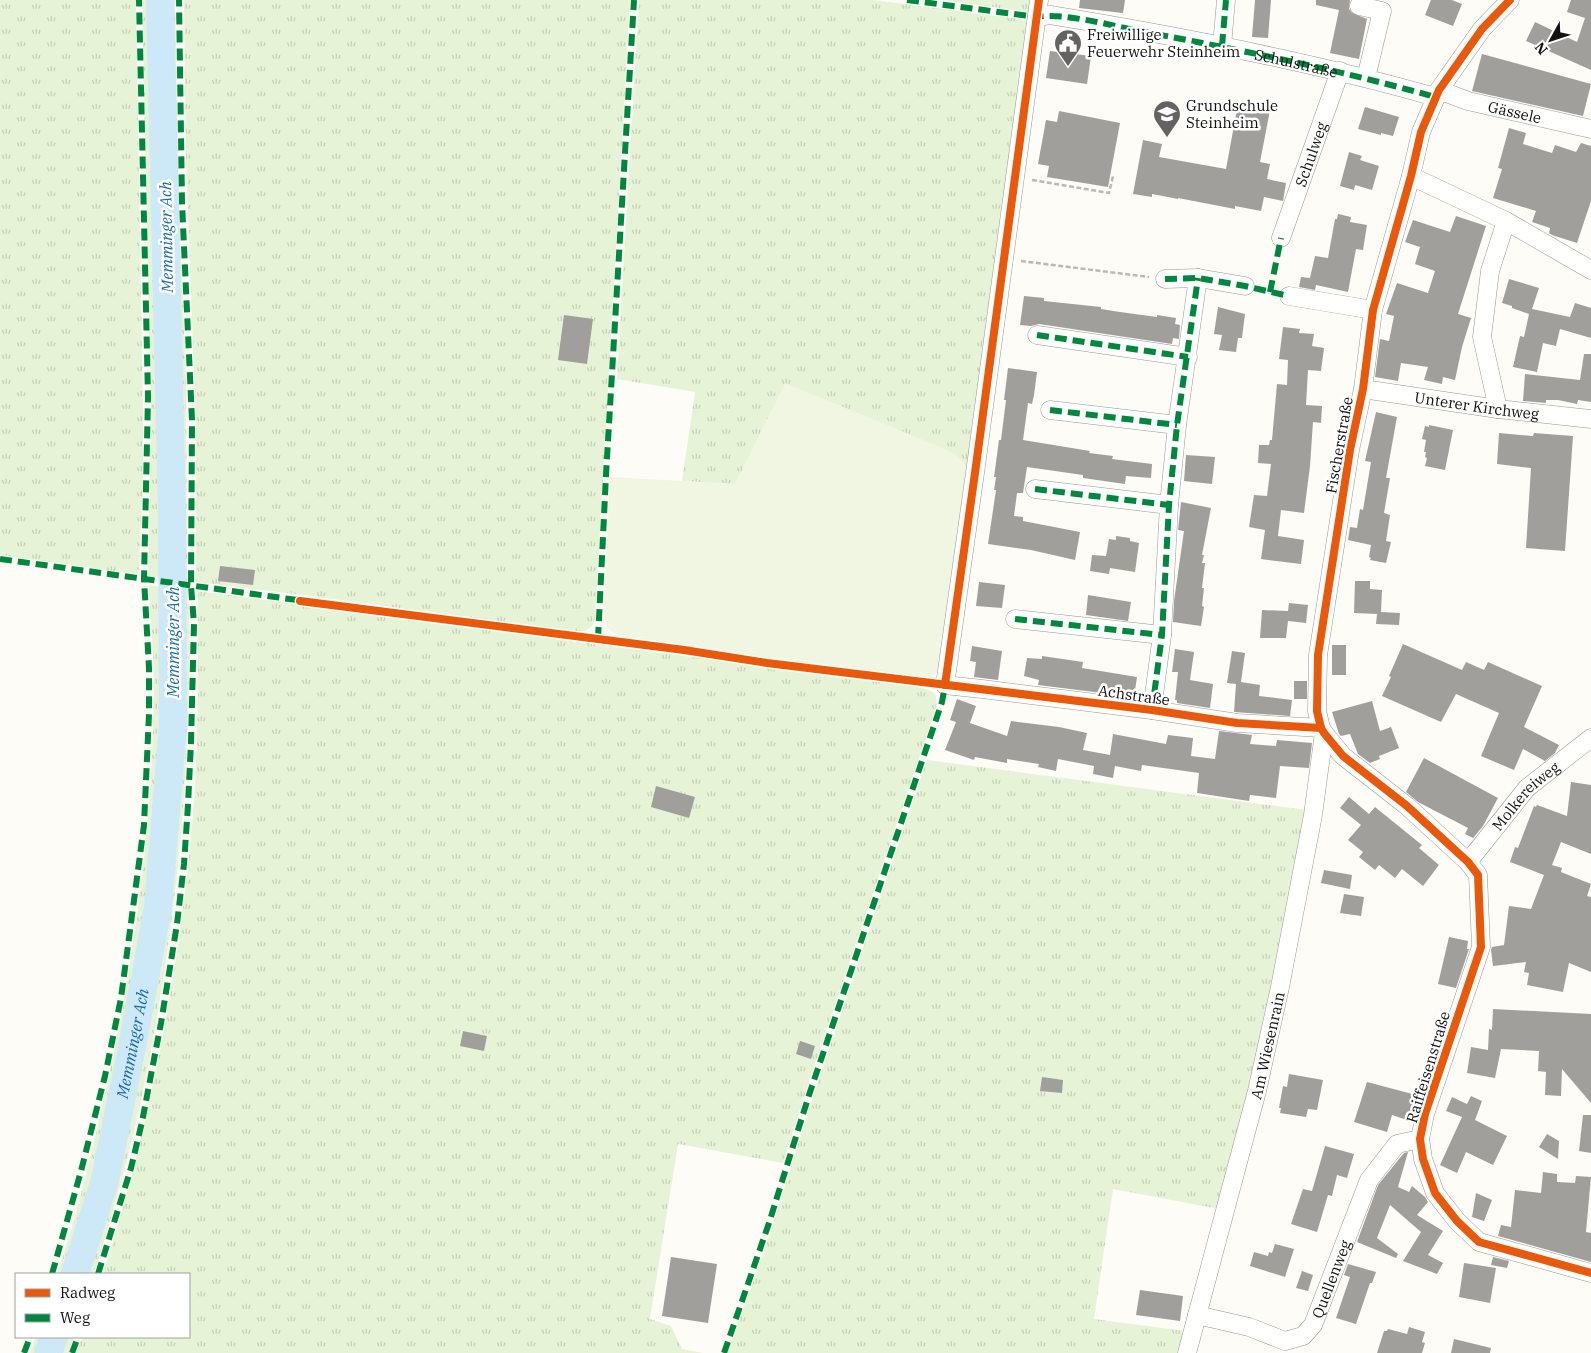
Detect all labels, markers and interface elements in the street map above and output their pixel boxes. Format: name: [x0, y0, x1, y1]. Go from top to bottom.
north arrow: [1526, 15, 1576, 65]
place label: Freiwillige Feuerwehr Steinheim: [1087, 25, 1240, 61]
public building icon: Freiwillige Feuerwehr Steinheim: [1053, 28, 1083, 67]
text: N: [1531, 38, 1551, 58]
street label: Schulstraße: [1253, 44, 1340, 81]
place label: Grundschule Steinheim: [1186, 96, 1278, 132]
street label: Gässele: [1486, 96, 1543, 127]
school or university icon: Grundschule Steinheim: [1152, 99, 1182, 138]
street label: Schulweg: [1290, 119, 1331, 189]
water label: Memminger Ach: [155, 181, 177, 294]
street label: Unterer Kirchweg: [1413, 387, 1540, 423]
street label: Fischerstraße: [1321, 395, 1357, 495]
water label: Memminger Ach: [163, 586, 183, 699]
street label: Achstraße: [1097, 681, 1171, 709]
street label: Molkereiweg: [1487, 757, 1563, 834]
water label: Memminger Ach: [112, 987, 153, 1101]
street label: Am Wiesenrain: [1246, 989, 1288, 1101]
street label: Raiffeisenstraße: [1402, 1009, 1454, 1125]
street label: Quellenweg: [1307, 1237, 1355, 1321]
legend: [15, 1273, 190, 1338]
text: Radweg: [60, 1283, 115, 1302]
text: Weg: [60, 1308, 90, 1327]

